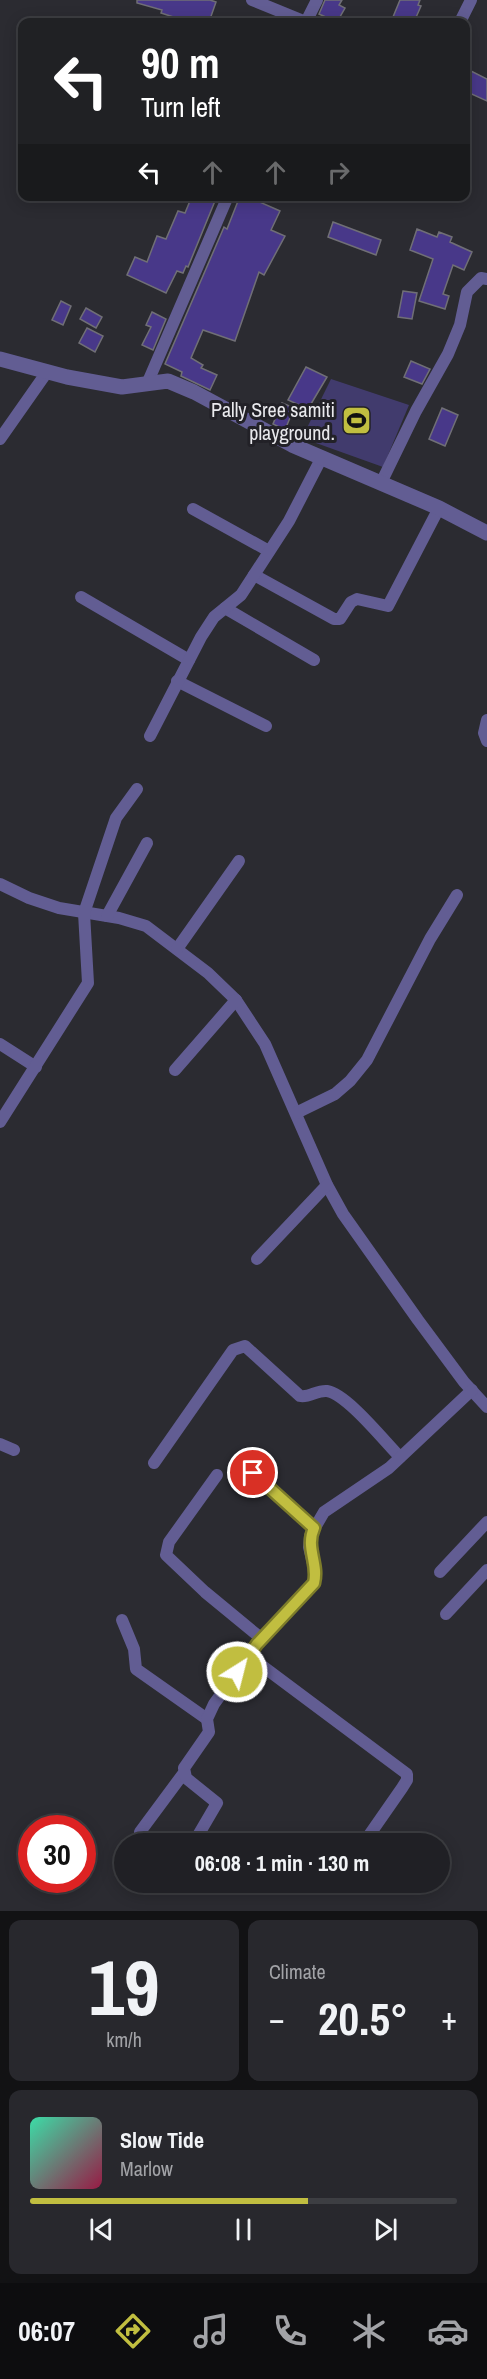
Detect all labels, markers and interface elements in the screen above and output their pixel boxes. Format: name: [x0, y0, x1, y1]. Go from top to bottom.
text: 90 m: [141, 35, 220, 91]
icon: left: [42, 42, 120, 120]
text: Turn left: [141, 89, 220, 125]
icon: left: [133, 156, 166, 189]
icon: ahead: [196, 156, 229, 189]
icon: ahead: [259, 156, 292, 189]
icon: right: [322, 156, 355, 189]
place label: Pally Sree samiti playground.: [211, 396, 335, 446]
sports icon: Pally Sree samiti playground.: [340, 405, 372, 437]
pin: [227, 1447, 278, 1498]
icon: arrive: [236, 1456, 269, 1489]
position arrow: [205, 1640, 269, 1704]
speed limit sign: 30: [18, 1815, 96, 1893]
text: 06:08 · 1 min · 130 m: [195, 1848, 369, 1878]
text: 19: [88, 1934, 160, 2039]
text: Climate: [269, 1958, 326, 1985]
text: 20.5°: [318, 1988, 408, 2049]
text: −: [269, 1996, 285, 2040]
text: +: [441, 1996, 457, 2040]
text: km/h: [106, 2026, 142, 2053]
text: Slow Tide: [120, 2125, 204, 2155]
text: Marlow: [120, 2155, 173, 2182]
icon: previous: [85, 2213, 118, 2246]
icon: pause: [227, 2213, 260, 2246]
icon: next: [369, 2213, 402, 2246]
icon: directions: [112, 2310, 154, 2352]
icon: music: [190, 2310, 232, 2352]
icon: phone: [269, 2310, 311, 2352]
icon: climate: [348, 2310, 390, 2352]
icon: car: [427, 2310, 469, 2352]
text: 06:07: [18, 2313, 75, 2349]

